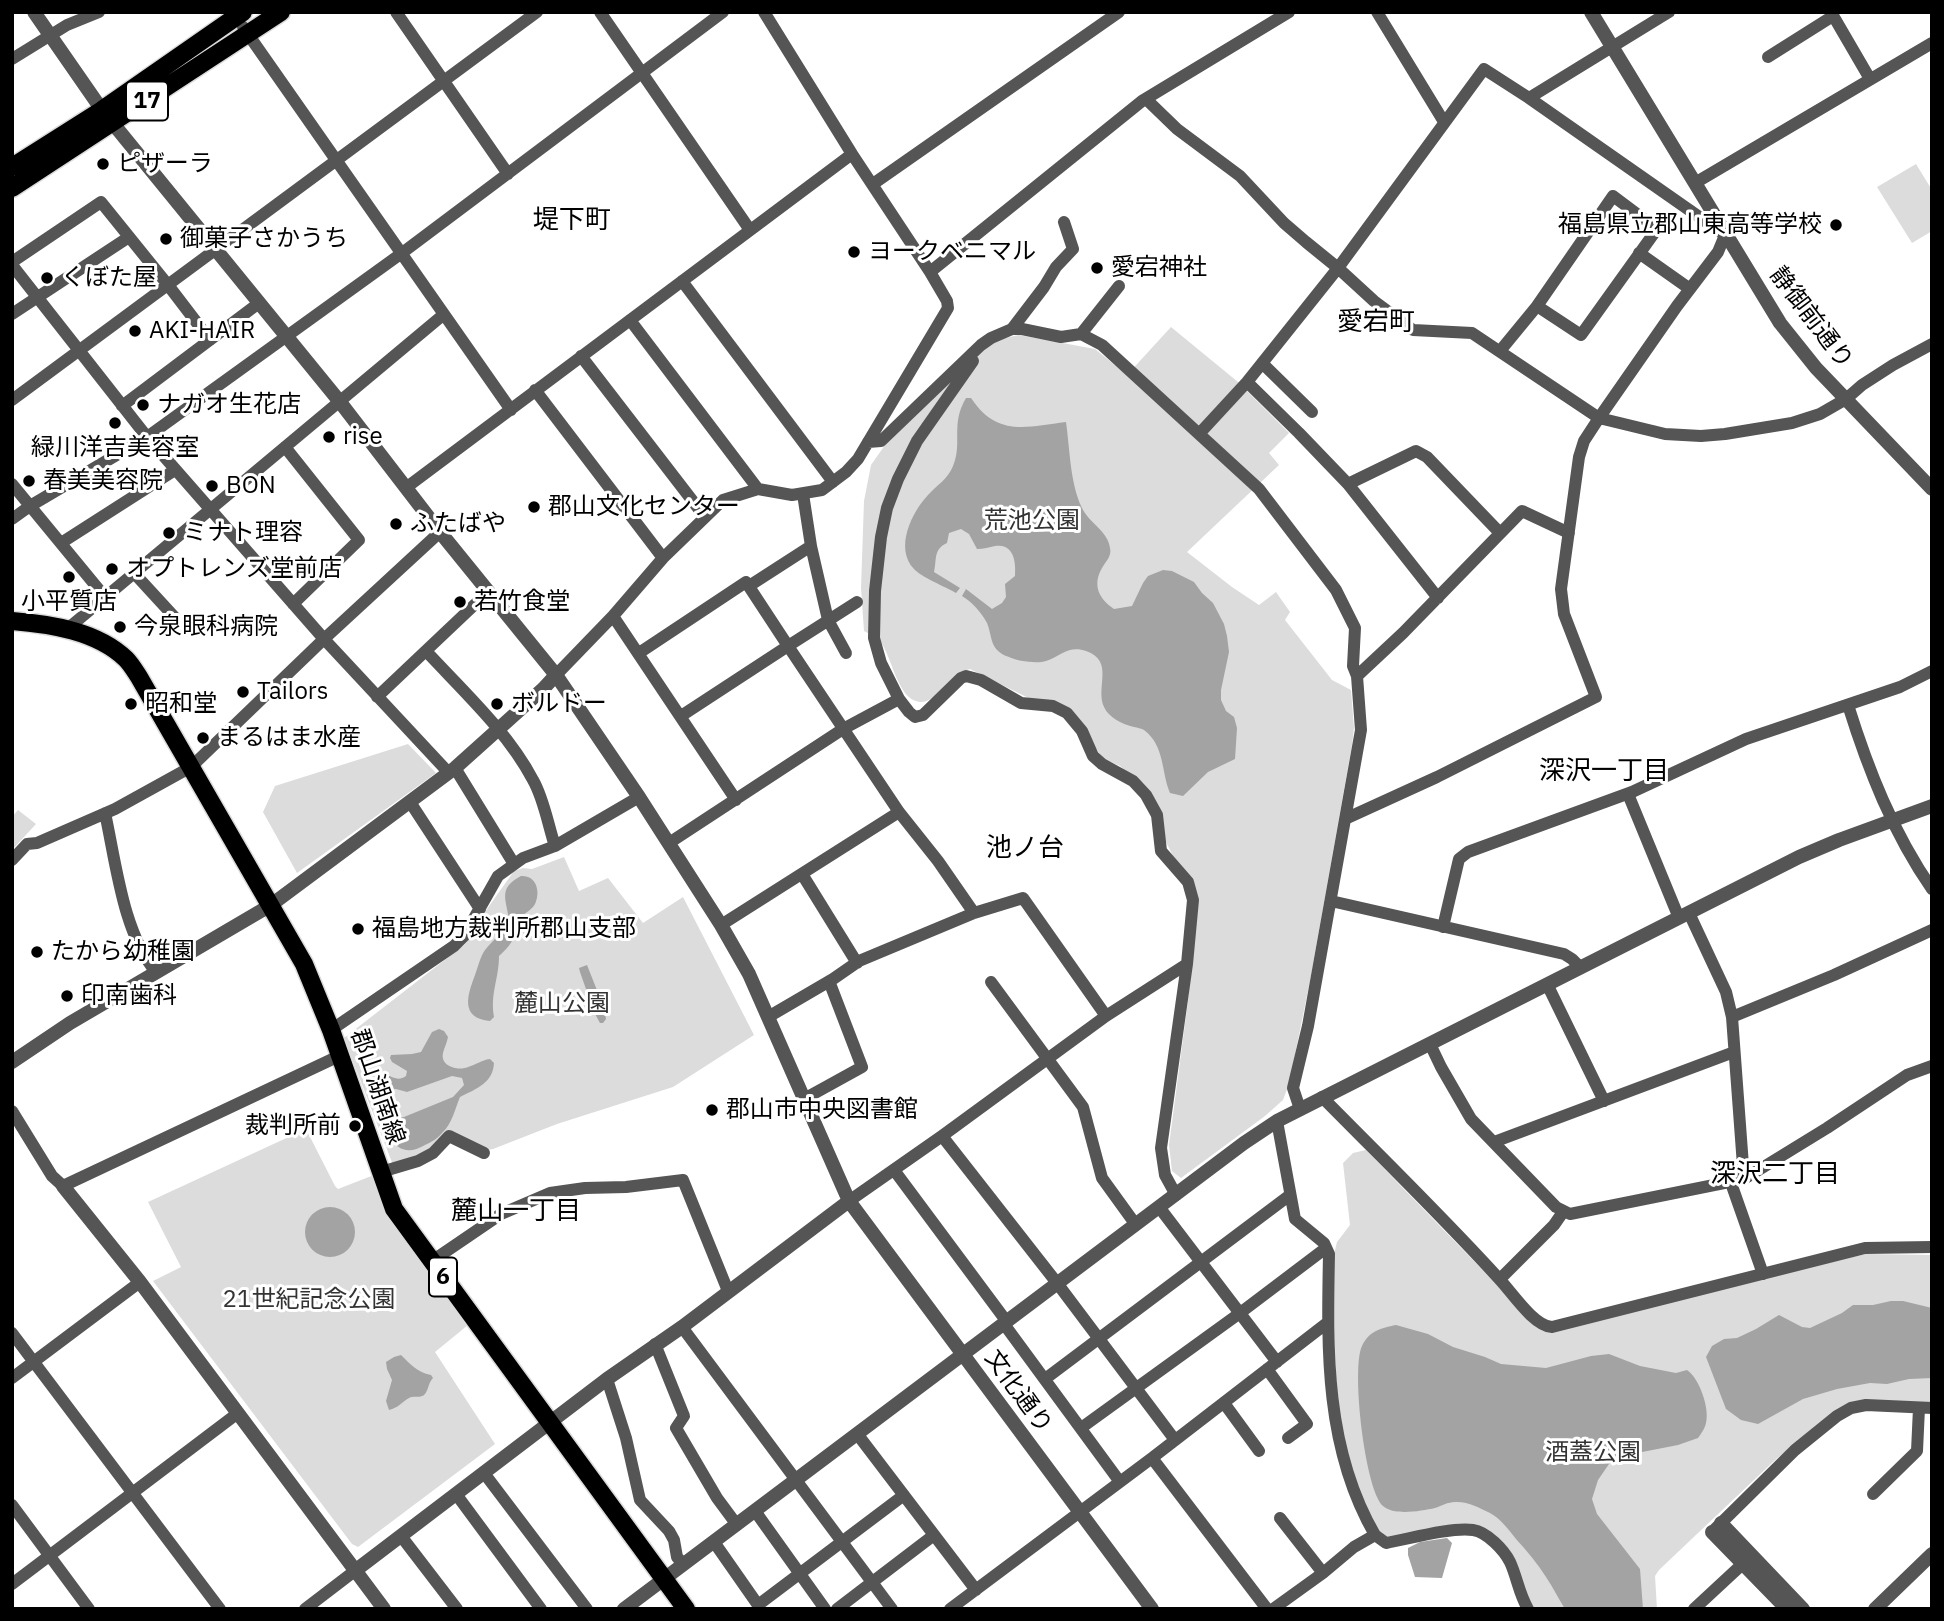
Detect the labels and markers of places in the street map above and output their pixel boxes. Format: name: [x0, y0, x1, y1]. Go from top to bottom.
place label: ピザーラ: [117, 150, 213, 178]
marker: ピザーラ: [95, 156, 111, 172]
place label: 福島県立郡山東高等学校: [1558, 211, 1822, 239]
marker: 福島県立郡山東高等学校: [1828, 217, 1844, 233]
place label: 御菓子さかうち: [180, 225, 348, 253]
marker: 御菓子さかうち: [158, 231, 174, 247]
place label: ヨークベニマル: [868, 238, 1036, 266]
marker: ヨークベニマル: [846, 244, 862, 260]
place label: 愛宕神社: [1111, 254, 1207, 282]
marker: 愛宕神社: [1089, 260, 1105, 276]
place label: くぼた屋: [61, 264, 157, 292]
marker: くぼた屋: [39, 270, 55, 286]
place label: AKI-HAIR: [149, 317, 255, 345]
marker: AKI-HAIR: [127, 323, 143, 339]
place label: ナガオ生花店: [157, 391, 301, 419]
marker: ナガオ生花店: [135, 397, 151, 413]
marker: 緑川洋吉美容室: [107, 415, 123, 431]
place label: rise: [343, 423, 383, 451]
marker: rise: [321, 429, 337, 445]
place label: 緑川洋吉美容室: [31, 434, 199, 462]
place label: 春美美容院: [43, 467, 163, 495]
place label: BON: [226, 472, 276, 500]
marker: 春美美容院: [21, 473, 37, 489]
marker: BON: [204, 478, 220, 494]
place label: 郡山文化センター: [548, 493, 740, 521]
marker: 郡山文化センター: [526, 499, 542, 515]
place label: ふたばや: [410, 510, 506, 538]
marker: ふたばや: [388, 516, 404, 532]
place label: ミナト理容: [183, 519, 303, 547]
marker: ミナト理容: [161, 525, 177, 541]
place label: オプトレンズ堂前店: [126, 555, 342, 583]
marker: オプトレンズ堂前店: [104, 561, 120, 577]
marker: 小平質店: [61, 569, 77, 585]
place label: 小平質店: [21, 588, 117, 616]
place label: 若竹食堂: [474, 588, 570, 616]
marker: 若竹食堂: [452, 594, 468, 610]
place label: 今泉眼科病院: [134, 613, 278, 641]
marker: 今泉眼科病院: [112, 619, 128, 635]
place label: Tailors: [257, 678, 328, 706]
marker: Tailors: [235, 684, 251, 700]
place label: 昭和堂: [145, 690, 217, 718]
place label: ボルドー: [511, 690, 607, 718]
marker: 昭和堂: [123, 696, 139, 712]
marker: ボルドー: [489, 696, 505, 712]
place label: まるはま水産: [217, 724, 361, 752]
marker: まるはま水産: [195, 730, 211, 746]
place label: 福島地方裁判所郡山支部: [372, 915, 636, 943]
marker: 福島地方裁判所郡山支部: [350, 921, 366, 937]
place label: たから幼稚園: [51, 938, 195, 966]
marker: たから幼稚園: [29, 944, 45, 960]
place label: 印南歯科: [81, 982, 177, 1010]
marker: 印南歯科: [59, 988, 75, 1004]
place label: 郡山市中央図書館: [726, 1096, 918, 1124]
marker: 郡山市中央図書館: [704, 1102, 720, 1118]
place label: 裁判所前: [245, 1112, 341, 1140]
marker: 裁判所前: [347, 1118, 363, 1134]

